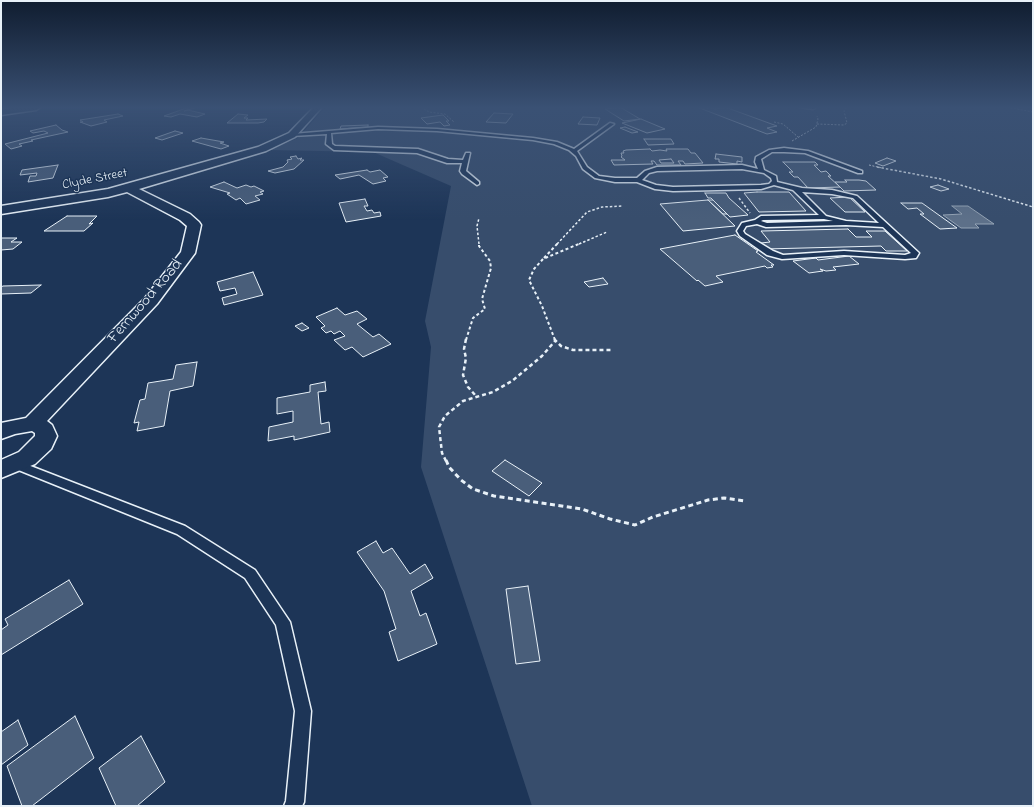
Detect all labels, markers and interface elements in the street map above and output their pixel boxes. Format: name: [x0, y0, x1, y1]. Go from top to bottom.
street label: Clyde Street: [61, 166, 129, 194]
street label: Fernwood Road: [104, 256, 188, 348]

